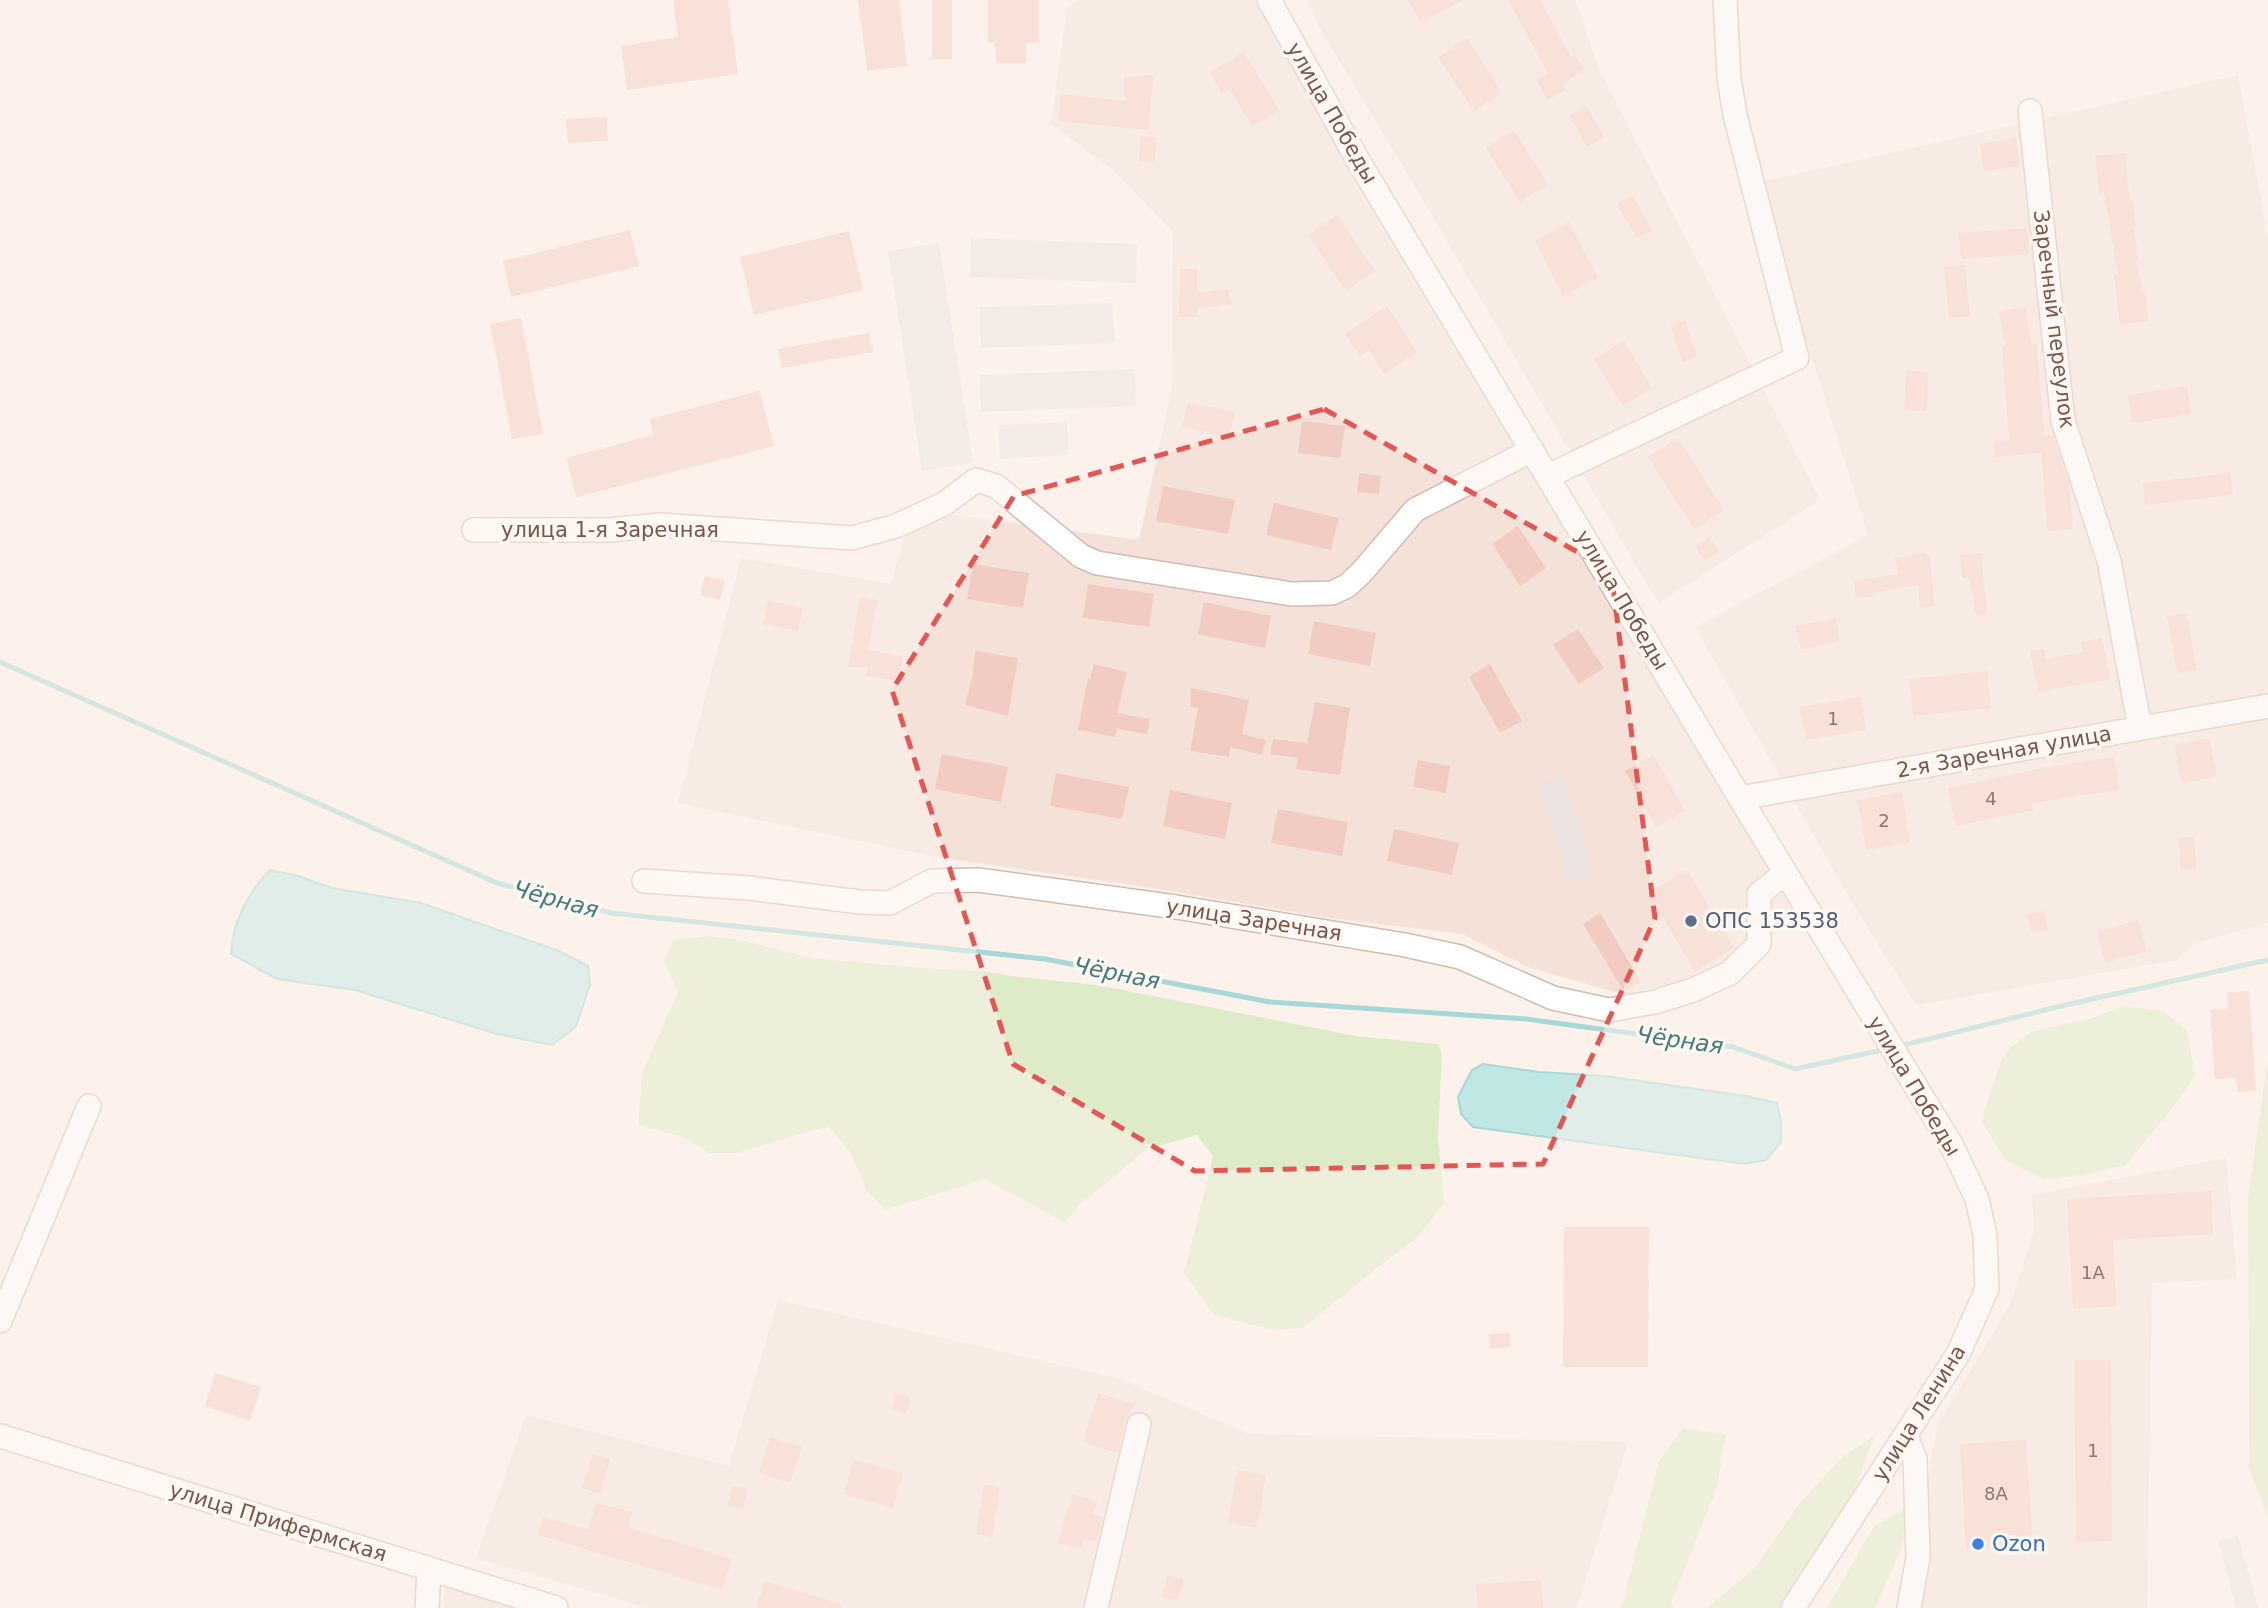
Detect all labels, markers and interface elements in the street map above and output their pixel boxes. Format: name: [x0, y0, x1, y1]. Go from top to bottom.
street label: улица Победы: [1282, 38, 1382, 188]
street label: Заречный переулок: [2029, 208, 2079, 430]
street label: улица 1-я Заречная: [501, 518, 719, 542]
street label: улица Победы: [1571, 526, 1673, 674]
house number: 1: [1827, 708, 1839, 729]
street label: 2-я Заречная улица: [1895, 721, 2113, 783]
house number: 4: [1985, 788, 1997, 809]
house number: 2: [1878, 810, 1890, 831]
water label: Чёрная: [510, 875, 602, 923]
street label: улица Заречная: [1164, 894, 1344, 946]
place label: ОПС 153538: [1705, 909, 1839, 933]
marker: ОПС 153538: [1683, 913, 1699, 929]
water label: Чёрная: [1072, 952, 1163, 994]
street label: улица Победы: [1863, 1012, 1965, 1160]
water label: Чёрная: [1635, 1021, 1725, 1059]
house number: 1А: [2081, 1262, 2106, 1283]
street label: улица Ленина: [1867, 1340, 1971, 1486]
house number: 1: [2087, 1440, 2099, 1461]
street label: улица Прифермская: [166, 1478, 390, 1566]
house number: 8А: [1984, 1483, 2009, 1504]
place label: Ozon: [1992, 1532, 2046, 1556]
marker: Ozon: [1970, 1536, 1986, 1552]

